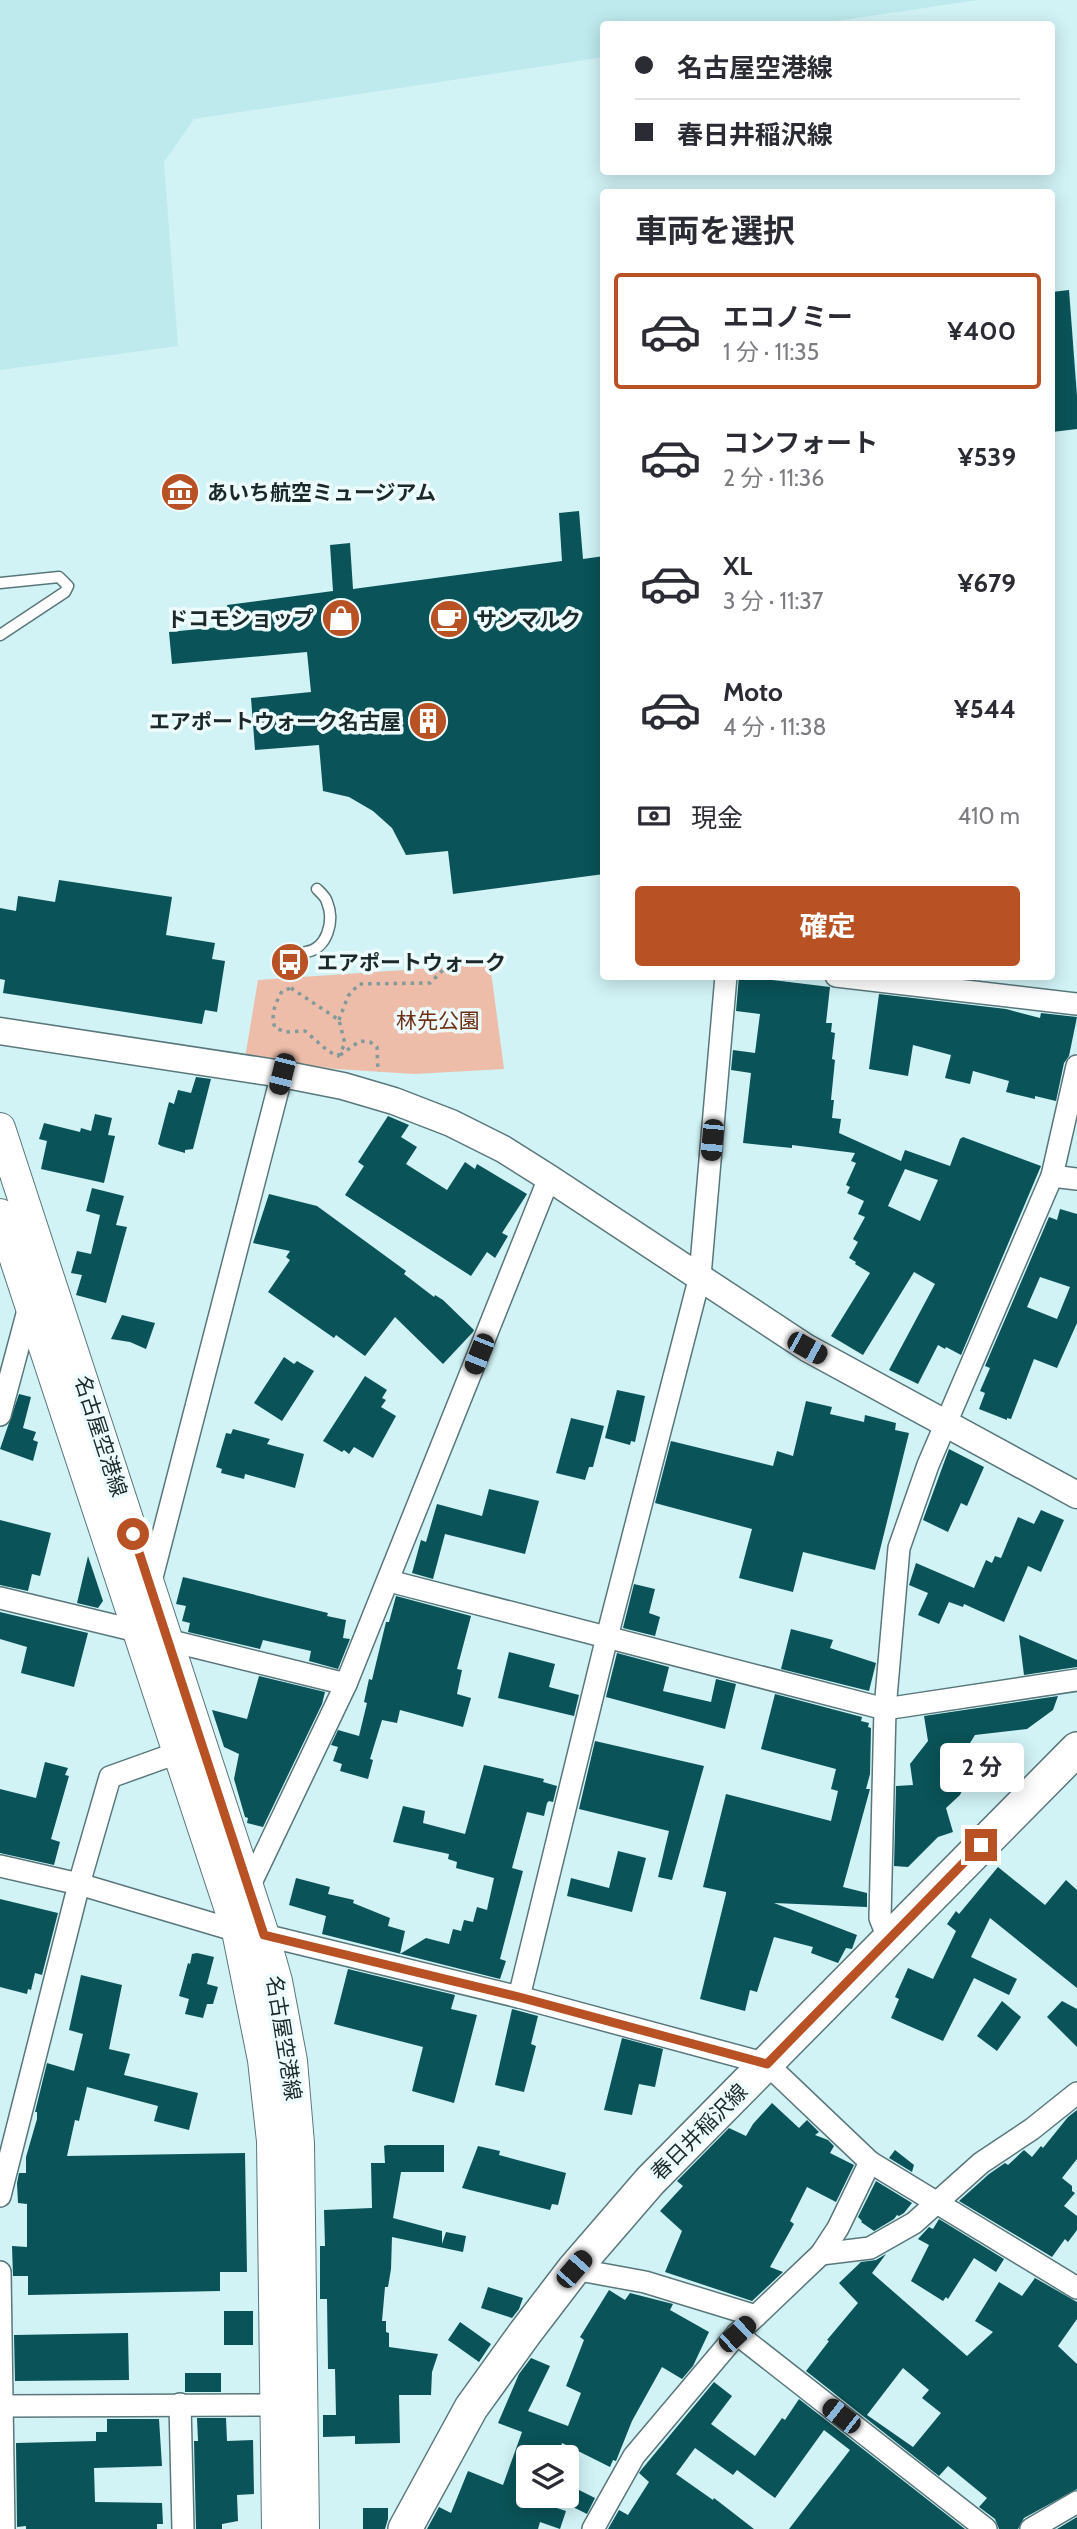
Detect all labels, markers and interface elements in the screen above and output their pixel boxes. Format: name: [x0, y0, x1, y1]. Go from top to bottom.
text: 名古屋空港線: [677, 52, 833, 84]
text: 春日井稲沢線: [677, 119, 833, 151]
text: 車両を選択: [635, 211, 795, 250]
icon: car: [639, 300, 702, 363]
text: エコノミー: [723, 301, 853, 333]
text: ¥400: [947, 315, 1016, 347]
text: 1 分 · 11:35: [723, 338, 819, 366]
icon: car: [639, 426, 702, 489]
text: コンフォート: [723, 427, 878, 459]
text: ¥539: [958, 441, 1016, 473]
text: 2 分 · 11:36: [723, 464, 824, 492]
museum icon: あいち航空ミュージアム: [159, 471, 201, 513]
place label: あいち航空ミュージアム: [207, 480, 436, 505]
text: XL: [723, 550, 752, 582]
icon: car: [639, 552, 702, 615]
text: ¥679: [958, 567, 1016, 599]
text: 3 分 · 11:37: [723, 587, 823, 615]
shop icon: ドコモショップ: [320, 597, 362, 639]
cafe icon: サンマルク: [428, 598, 470, 640]
place label: ドコモショップ: [167, 606, 314, 631]
place label: サンマルク: [476, 607, 581, 632]
text: Moto: [723, 676, 783, 708]
icon: car: [639, 678, 702, 741]
text: ¥544: [954, 693, 1016, 725]
building icon: エアポートウォーク名古屋: [407, 700, 449, 742]
place label: エアポートウォーク名古屋: [149, 709, 401, 734]
text: 4 分 · 11:38: [723, 713, 826, 741]
icon: cash: [635, 797, 673, 835]
text: 現金: [691, 802, 743, 834]
text: 410 m: [958, 802, 1020, 830]
button: 確定: [635, 886, 1020, 966]
bus stop icon: エアポートウォーク: [269, 941, 311, 983]
place label: エアポートウォーク: [317, 950, 506, 975]
park label: 林先公園: [396, 1008, 480, 1033]
car: [267, 1051, 298, 1097]
car: [700, 1118, 725, 1162]
car: [784, 1329, 831, 1367]
car: [462, 1331, 497, 1377]
street label: 名古屋空港線: [70, 1372, 132, 1500]
route start: [117, 1518, 149, 1550]
callout: 2 分: [939, 1744, 1023, 1792]
text: 2 分: [962, 1753, 1002, 1781]
route end: [965, 1829, 997, 1861]
street label: 名古屋空港線: [262, 1974, 306, 2102]
street label: 春日井稲沢線: [646, 2079, 752, 2185]
car: [553, 2246, 596, 2292]
car: [715, 2312, 760, 2356]
car: [818, 2395, 865, 2437]
map controls: [516, 2445, 579, 2508]
button: layers: [516, 2445, 579, 2508]

